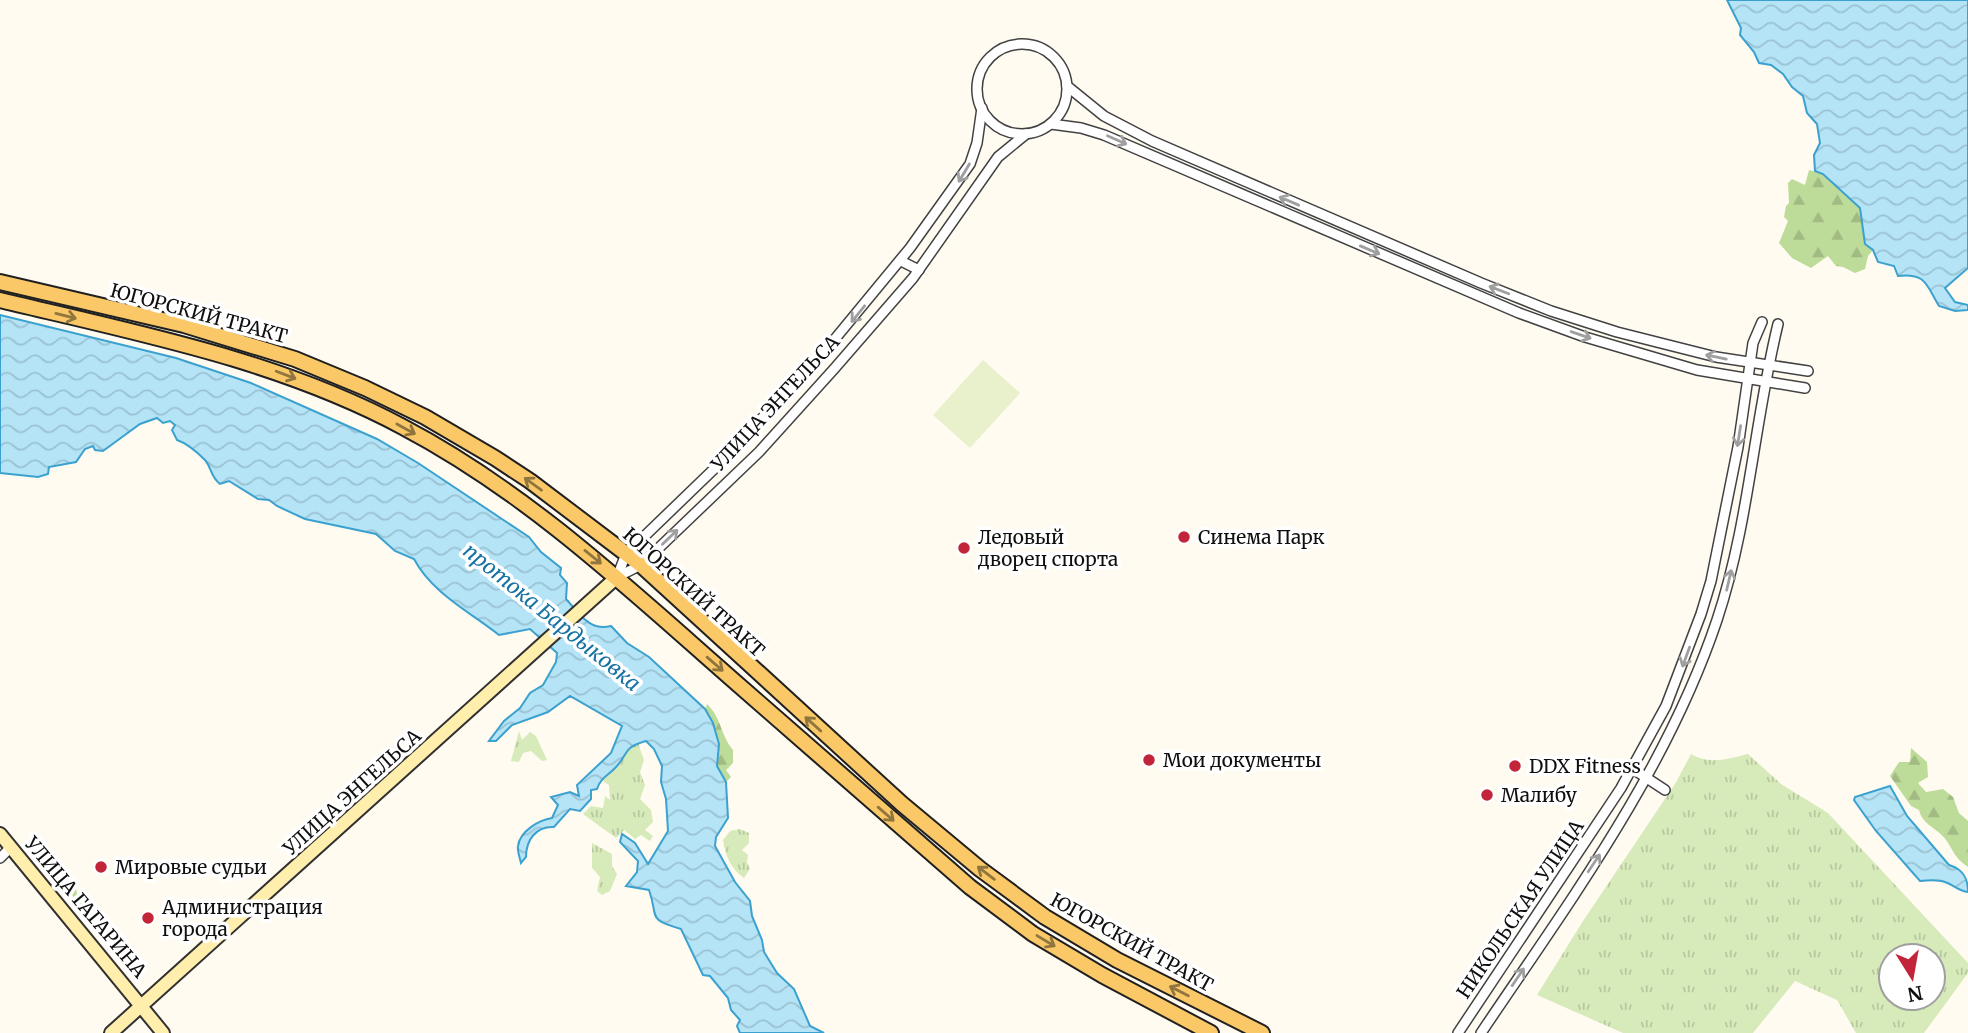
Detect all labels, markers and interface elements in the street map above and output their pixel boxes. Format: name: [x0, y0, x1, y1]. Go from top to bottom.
one-way arrow: [1105, 134, 1127, 147]
one-way arrow: [957, 163, 971, 183]
one-way arrow: [1279, 194, 1301, 207]
one-way arrow: [1359, 245, 1380, 258]
street label: ЮГОРСКИЙ ТРАКТ: [108, 278, 290, 348]
one-way arrow: [1488, 283, 1510, 295]
one-way arrow: [850, 304, 865, 322]
one-way arrow: [54, 310, 77, 323]
street label: УЛИЦА ЭНГЕЛЬСА: [705, 330, 845, 477]
one-way arrow: [1570, 330, 1592, 342]
one-way arrow: [1705, 349, 1728, 363]
one-way arrow: [274, 370, 296, 383]
one-way arrow: [395, 422, 415, 436]
one-way arrow: [1733, 424, 1746, 447]
one-way arrow: [524, 476, 543, 491]
street label: ЮГОРСКИЙ ТРАКТ: [618, 522, 770, 662]
place label: Ледовый дворец спорта: [977, 525, 1118, 571]
place label: Синема Парк: [1198, 525, 1324, 549]
one-way arrow: [662, 528, 679, 545]
marker: Синема Парк: [1176, 529, 1192, 545]
water label: протока Бардыковка: [458, 537, 646, 697]
marker: Ледовый дворец спорта: [956, 540, 972, 556]
one-way arrow: [583, 550, 601, 565]
one-way arrow: [1722, 569, 1736, 592]
one-way arrow: [1679, 645, 1691, 667]
one-way arrow: [706, 656, 724, 672]
one-way arrow: [805, 716, 823, 732]
street label: УЛИЦА ЭНГЕЛЬСА: [277, 723, 426, 861]
place label: Мои документы: [1163, 748, 1321, 772]
marker: Мои документы: [1141, 752, 1157, 768]
place label: DDX Fitness: [1529, 754, 1641, 778]
marker: DDX Fitness: [1507, 758, 1523, 774]
place label: Малибу: [1501, 783, 1577, 807]
marker: Малибу: [1479, 787, 1495, 803]
one-way arrow: [877, 806, 895, 822]
street label: НИКОЛЬСКАЯ УЛИЦА: [1451, 815, 1589, 1003]
street label: УЛИЦА ГАГАРИНА: [19, 831, 152, 983]
one-way arrow: [1587, 854, 1601, 874]
place label: Мировые судьи: [115, 855, 267, 879]
marker: Мировые судьи: [93, 859, 109, 875]
one-way arrow: [977, 865, 995, 880]
street label: ЮГОРСКИЙ ТРАКТ: [1046, 887, 1218, 997]
place label: Администрация города: [161, 895, 323, 941]
marker: Администрация города: [140, 910, 156, 926]
one-way arrow: [1035, 934, 1055, 948]
north arrow: [1877, 942, 1947, 1012]
one-way arrow: [1511, 968, 1526, 987]
text: N: [1906, 980, 1925, 1007]
one-way arrow: [1169, 984, 1190, 998]

